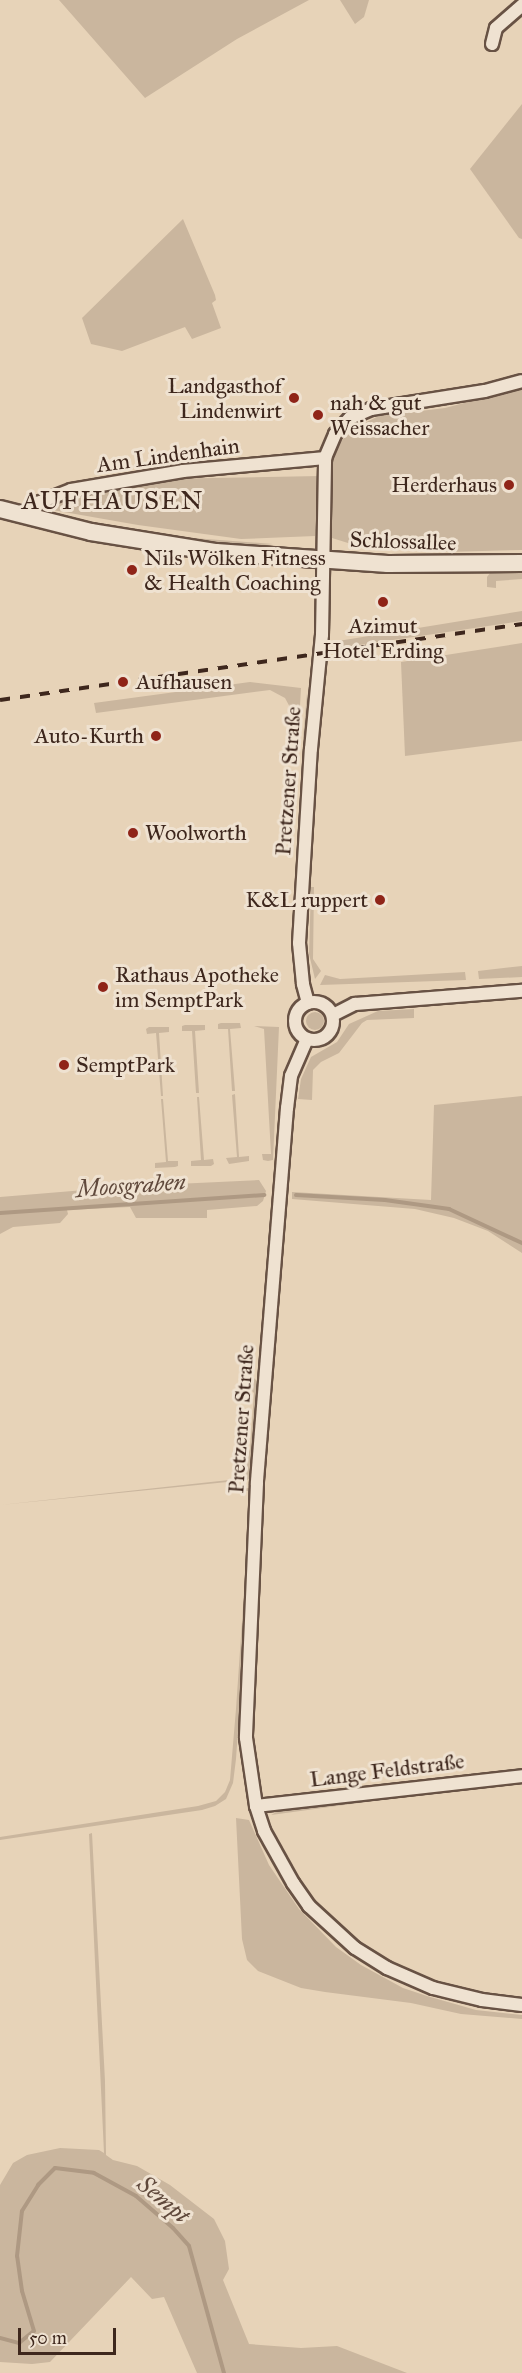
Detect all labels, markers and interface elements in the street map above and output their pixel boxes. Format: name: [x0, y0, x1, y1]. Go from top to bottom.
place label: Landgasthof Lindenwirt: [167, 372, 282, 424]
place label: nah & gut Weissacher: [330, 389, 429, 440]
marker: Landgasthof Lindenwirt: [287, 391, 301, 405]
marker: nah & gut Weissacher: [311, 408, 325, 422]
street label: Am Lindenhain: [95, 432, 241, 478]
place label: Herderhaus: [391, 472, 497, 498]
marker: Herderhaus: [502, 478, 516, 492]
district label: AUFHAUSEN: [22, 485, 204, 517]
street label: Schlossallee: [349, 526, 457, 556]
place label: Nils Wölken Fitness & Health Coaching: [144, 544, 326, 596]
marker: Nils Wölken Fitness & Health Coaching: [125, 563, 139, 577]
marker: Azimut Hotel Erding: [376, 595, 390, 609]
place label: Azimut Hotel Erding: [323, 612, 443, 664]
place label: Aufhausen: [136, 669, 232, 695]
marker: Aufhausen: [114, 673, 132, 691]
street label: Pretzener Straße: [270, 706, 306, 856]
place label: Auto-Kurth: [34, 723, 144, 749]
marker: Auto-Kurth: [149, 729, 163, 743]
place label: Woolworth: [145, 820, 247, 846]
marker: Woolworth: [126, 826, 140, 840]
place label: K&L ruppert: [245, 887, 368, 913]
marker: K&L ruppert: [373, 893, 387, 907]
place label: Rathaus Apotheke im SemptPark: [115, 961, 279, 1012]
marker: Rathaus Apotheke im SemptPark: [96, 980, 110, 994]
place label: SemptPark: [76, 1052, 175, 1078]
marker: SemptPark: [57, 1058, 71, 1072]
water label: Moosgraben: [75, 1168, 187, 1204]
street label: Pretzener Straße: [223, 1344, 259, 1494]
street label: Lange Feldstraße: [308, 1747, 466, 1793]
water label: Sempt: [131, 2170, 195, 2230]
scale bar: [21, 2316, 118, 2354]
text: 50 m: [29, 2327, 67, 2349]

